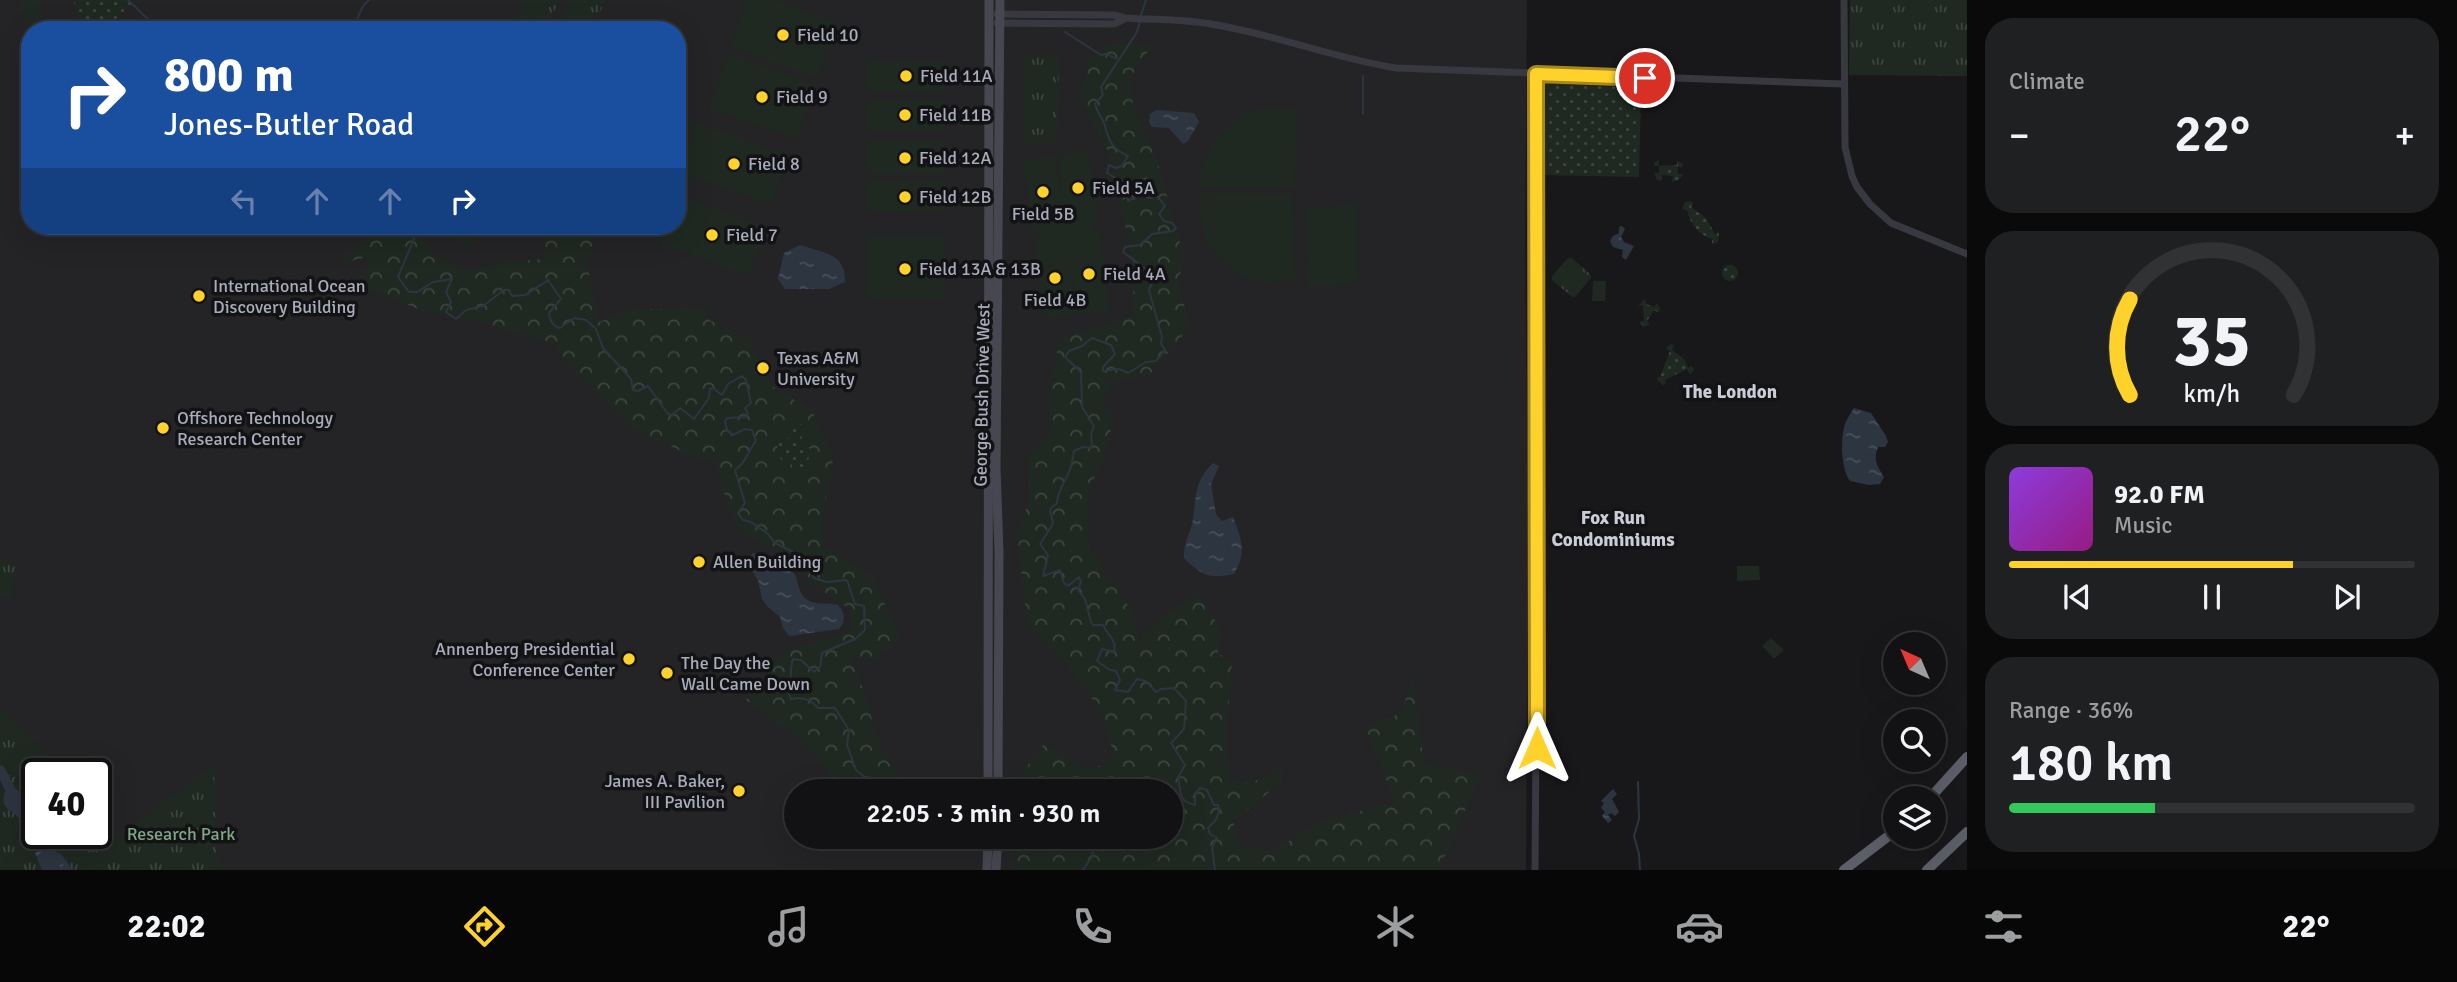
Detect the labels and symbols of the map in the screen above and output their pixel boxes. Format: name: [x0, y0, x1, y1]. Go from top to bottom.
place label: Field 10: [797, 24, 858, 46]
marker: Field 10: [775, 27, 791, 43]
pin: [1615, 48, 1675, 108]
place label: Field 11A: [920, 65, 992, 87]
marker: Field 11A: [898, 68, 914, 84]
place label: Field 9: [776, 86, 828, 108]
marker: Field 9: [754, 89, 770, 105]
place label: Field 11B: [919, 104, 991, 126]
marker: Field 11B: [897, 107, 913, 123]
place label: Field 12A: [919, 147, 991, 169]
marker: Field 12A: [897, 150, 913, 166]
place label: Field 8: [748, 153, 800, 175]
marker: Field 8: [726, 156, 742, 172]
place label: Field 5A: [1092, 177, 1155, 199]
marker: Field 5A: [1070, 180, 1086, 196]
marker: Field 5B: [1035, 184, 1051, 200]
place label: Field 12B: [919, 186, 991, 208]
marker: Field 12B: [897, 189, 913, 205]
place label: Field 5B: [1012, 203, 1074, 225]
place label: Field 7: [726, 224, 778, 246]
marker: Field 7: [704, 227, 720, 243]
place label: Field 13A & 13B: [919, 258, 1041, 280]
marker: Field 13A & 13B: [897, 261, 913, 277]
place label: Field 4A: [1103, 263, 1166, 285]
marker: Field 4A: [1081, 266, 1097, 282]
marker: Field 4B: [1047, 270, 1063, 286]
place label: International Ocean Discovery Building: [213, 275, 366, 318]
marker: International Ocean Discovery Building: [191, 288, 207, 304]
place label: Field 4B: [1024, 289, 1086, 311]
street label: George Bush Drive West: [969, 303, 995, 487]
place label: Texas A&M University: [777, 347, 859, 390]
marker: Texas A&M University: [755, 360, 771, 376]
district label: The London: [1683, 380, 1777, 404]
place label: Offshore Technology Research Center: [177, 407, 334, 450]
marker: Offshore Technology Research Center: [155, 420, 171, 436]
district label: Fox Run Condominiums: [1551, 506, 1675, 552]
place label: Allen Building: [713, 551, 821, 573]
marker: Allen Building: [691, 554, 707, 570]
north arrow: [1883, 632, 1946, 695]
place label: Annenberg Presidential Conference Center: [435, 638, 615, 681]
marker: Annenberg Presidential Conference Center: [621, 651, 637, 667]
place label: The Day the Wall Came Down: [681, 652, 810, 695]
marker: The Day the Wall Came Down: [659, 665, 675, 681]
position arrow: [1500, 711, 1574, 785]
speed limit sign: 40: [21, 758, 112, 849]
place label: James A. Baker, III Pavilion: [605, 770, 725, 813]
marker: James A. Baker, III Pavilion: [731, 783, 747, 799]
park label: Research Park: [127, 823, 235, 845]

